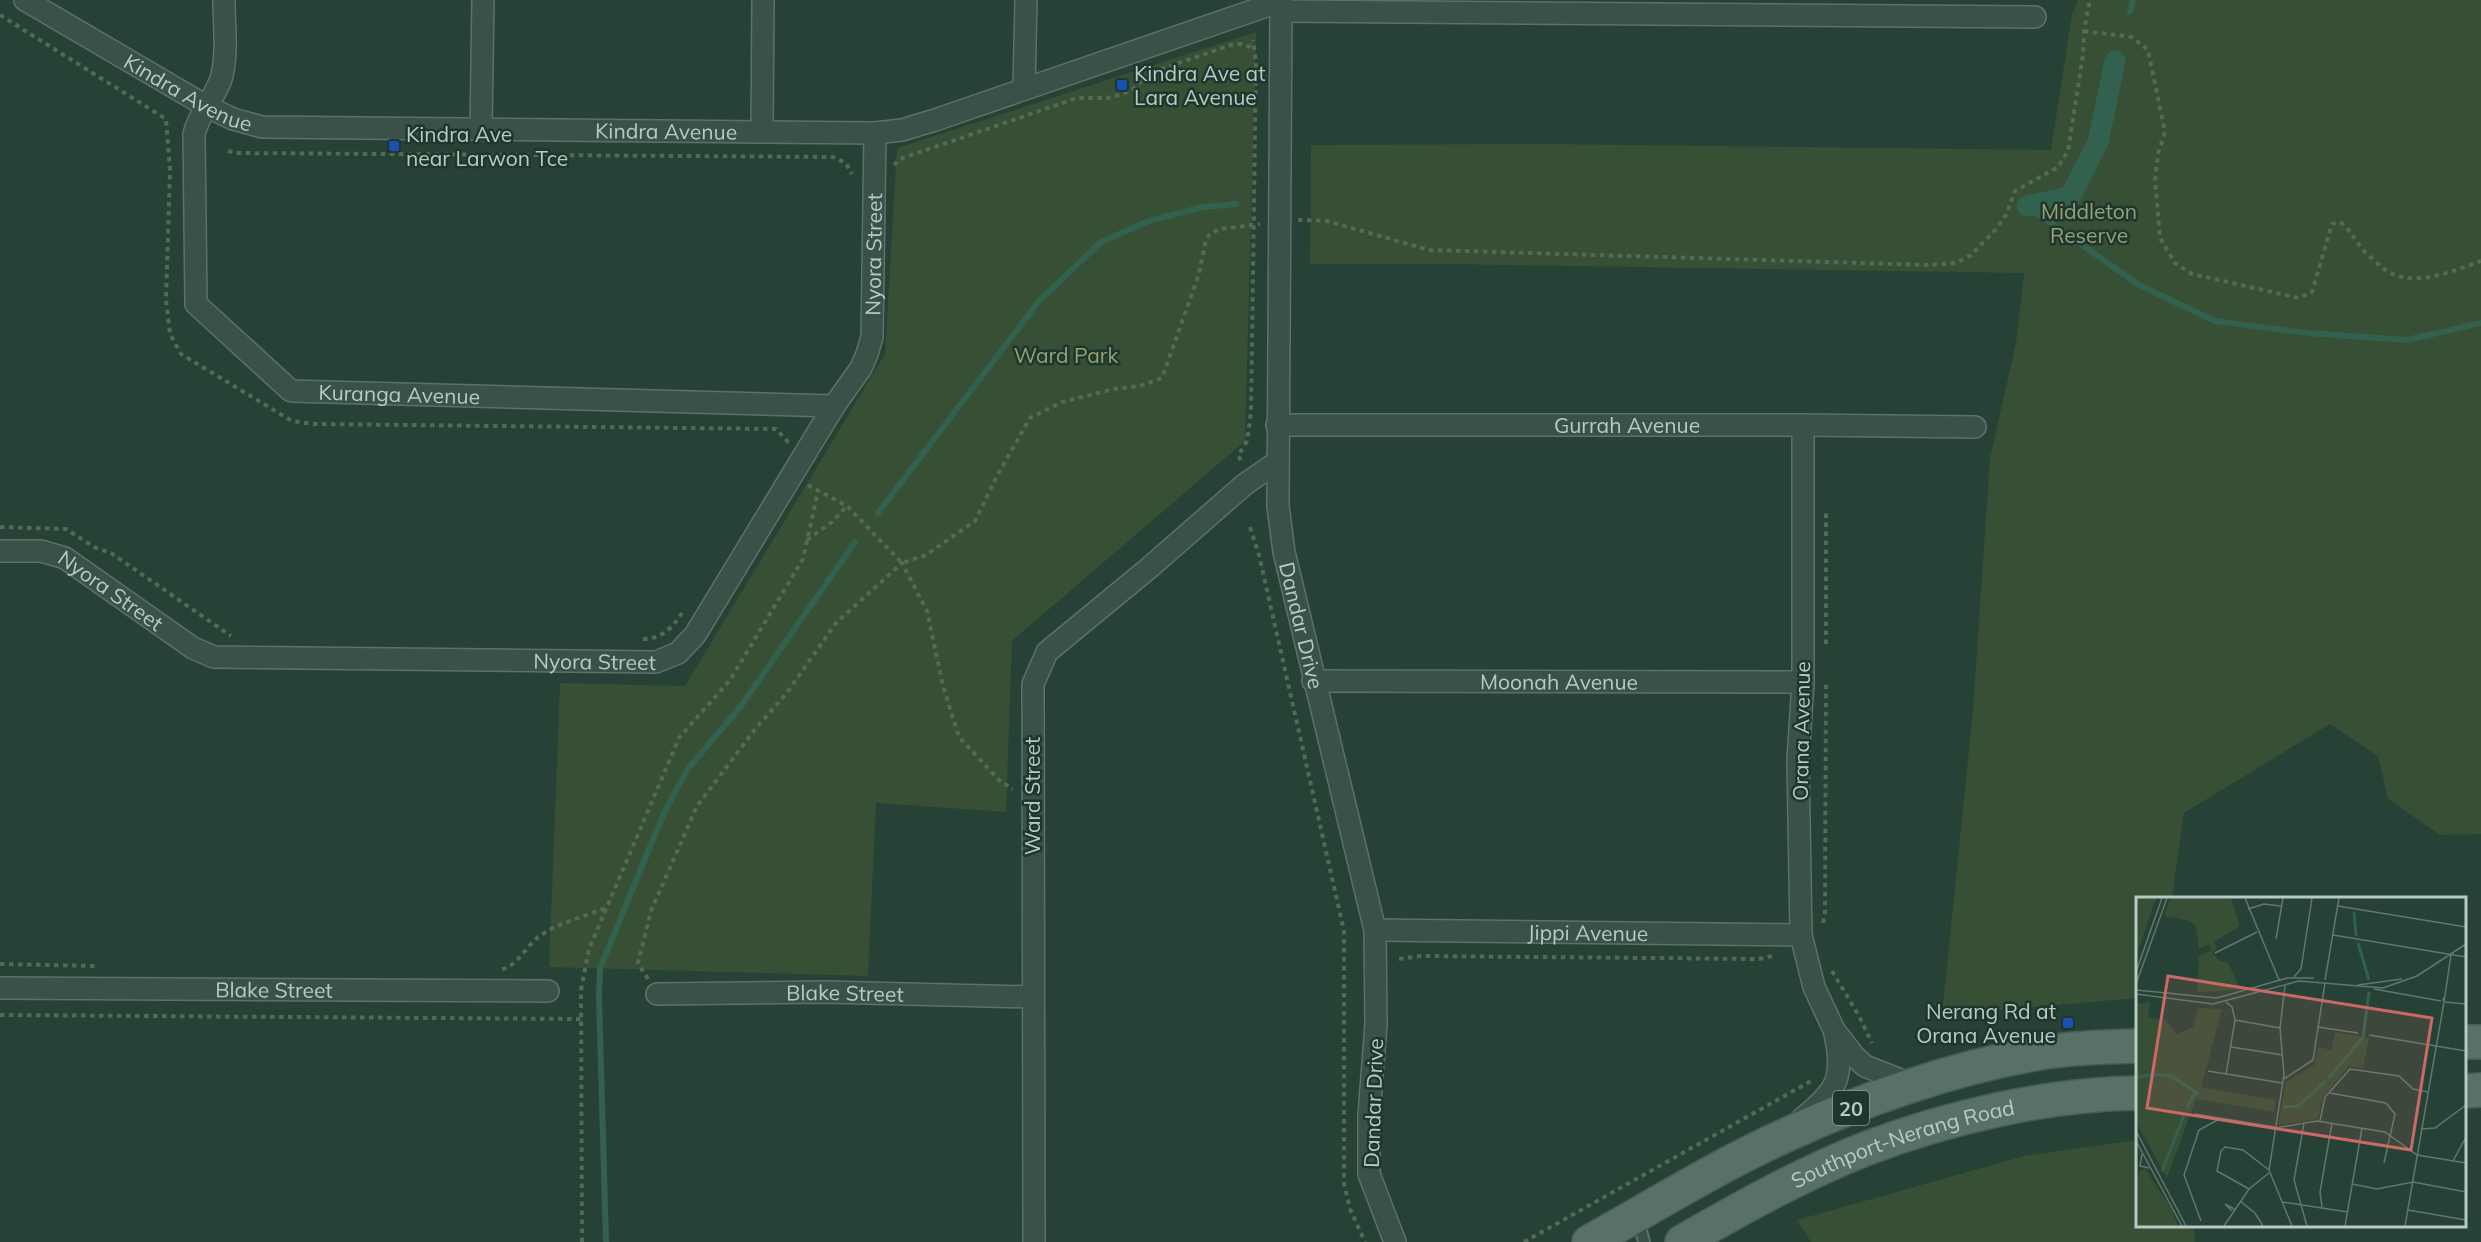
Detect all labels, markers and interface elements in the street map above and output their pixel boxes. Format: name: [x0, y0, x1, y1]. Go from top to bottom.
street label: Kindra Avenue: [119, 48, 255, 137]
place label: Kindra Ave at Lara Avenue: [1134, 60, 1266, 110]
marker: Kindra Ave at Lara Avenue: [1115, 78, 1129, 92]
street label: Kindra Avenue: [595, 117, 737, 145]
place label: Kindra Ave near Larwon Tce: [406, 121, 568, 171]
marker: Kindra Ave near Larwon Tce: [387, 139, 401, 153]
street label: Nyora Street: [859, 193, 887, 316]
park label: Middleton Reserve: [2041, 198, 2137, 248]
park label: Ward Park: [1014, 342, 1118, 368]
street label: Kuranga Avenue: [318, 379, 480, 409]
street label: Gurrah Avenue: [1554, 412, 1700, 438]
street label: Nyora Street: [53, 544, 168, 636]
street label: Dandar Drive: [1274, 559, 1330, 692]
street label: Nyora Street: [533, 648, 656, 675]
street label: Orana Avenue: [1787, 661, 1815, 801]
street label: Moonah Avenue: [1480, 668, 1638, 695]
street label: Ward Street: [1019, 737, 1045, 855]
inset map: [2136, 897, 2466, 1227]
street label: Jippi Avenue: [1527, 919, 1649, 946]
street label: Blake Street: [215, 976, 333, 1003]
street label: Blake Street: [786, 979, 904, 1007]
place label: Nerang Rd at Orana Avenue: [1916, 998, 2056, 1048]
marker: Nerang Rd at Orana Avenue: [2061, 1016, 2075, 1030]
street label: Dandar Drive: [1358, 1038, 1388, 1168]
road number: 20: [1833, 1091, 1869, 1125]
street label: Southport-Nerang Road: [1786, 1094, 2017, 1194]

